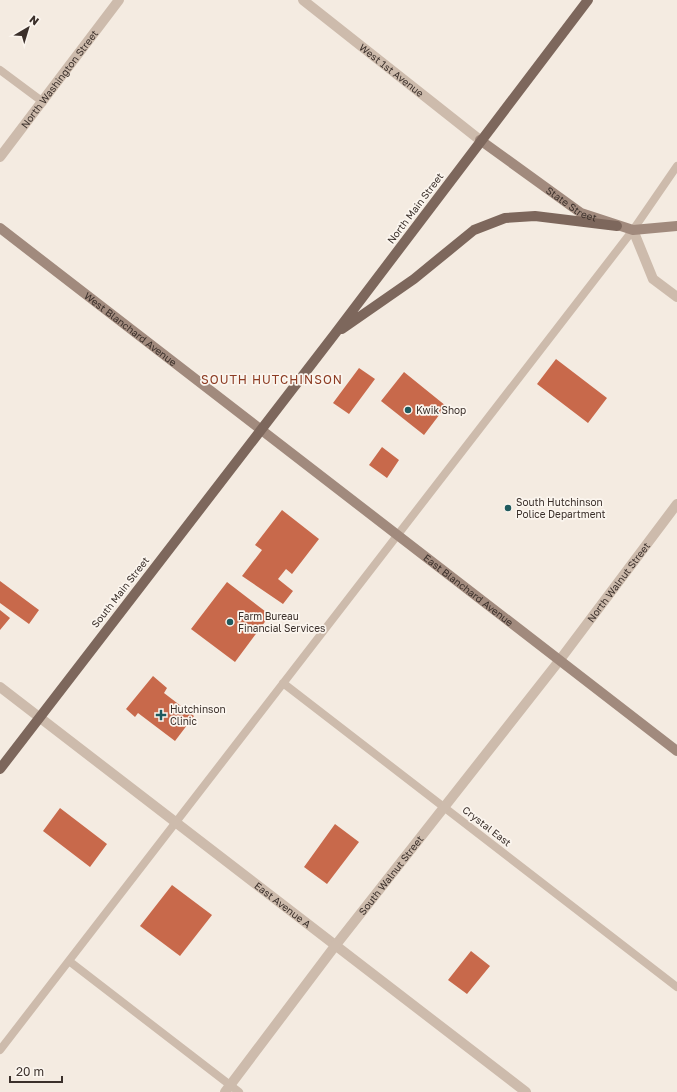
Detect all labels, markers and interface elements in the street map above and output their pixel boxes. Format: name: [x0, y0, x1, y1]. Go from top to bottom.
north arrow: [8, 8, 48, 48]
text: N: [27, 12, 42, 27]
street label: North Washington Street: [18, 27, 100, 130]
street label: West 1st Avenue: [357, 41, 426, 99]
street label: North Main Street: [384, 170, 446, 246]
street label: State Street: [544, 184, 598, 224]
street label: West Blanchard Avenue: [82, 289, 179, 368]
district label: SOUTH HUTCHINSON: [201, 372, 343, 387]
place label: Kwik Shop: [416, 404, 466, 416]
marker: Kwik Shop: [403, 405, 413, 415]
place label: South Hutchinson Police Department: [516, 496, 605, 520]
marker: South Hutchinson Police Department: [503, 503, 513, 513]
street label: North Walnut Street: [584, 540, 652, 624]
street label: East Blanchard Avenue: [421, 551, 516, 628]
street label: South Main Street: [89, 554, 151, 630]
place label: Farm Bureau Financial Services: [238, 610, 325, 634]
marker: Farm Bureau Financial Services: [225, 617, 235, 627]
place label: Hutchinson Clinic: [170, 703, 226, 727]
marker: Hutchinson Clinic: [155, 709, 167, 721]
street label: Crystal East: [460, 803, 514, 849]
street label: South Walnut Street: [356, 833, 426, 917]
street label: East Avenue A: [252, 879, 314, 930]
scale bar: [10, 1058, 62, 1084]
text: 20 m: [16, 1064, 44, 1079]

